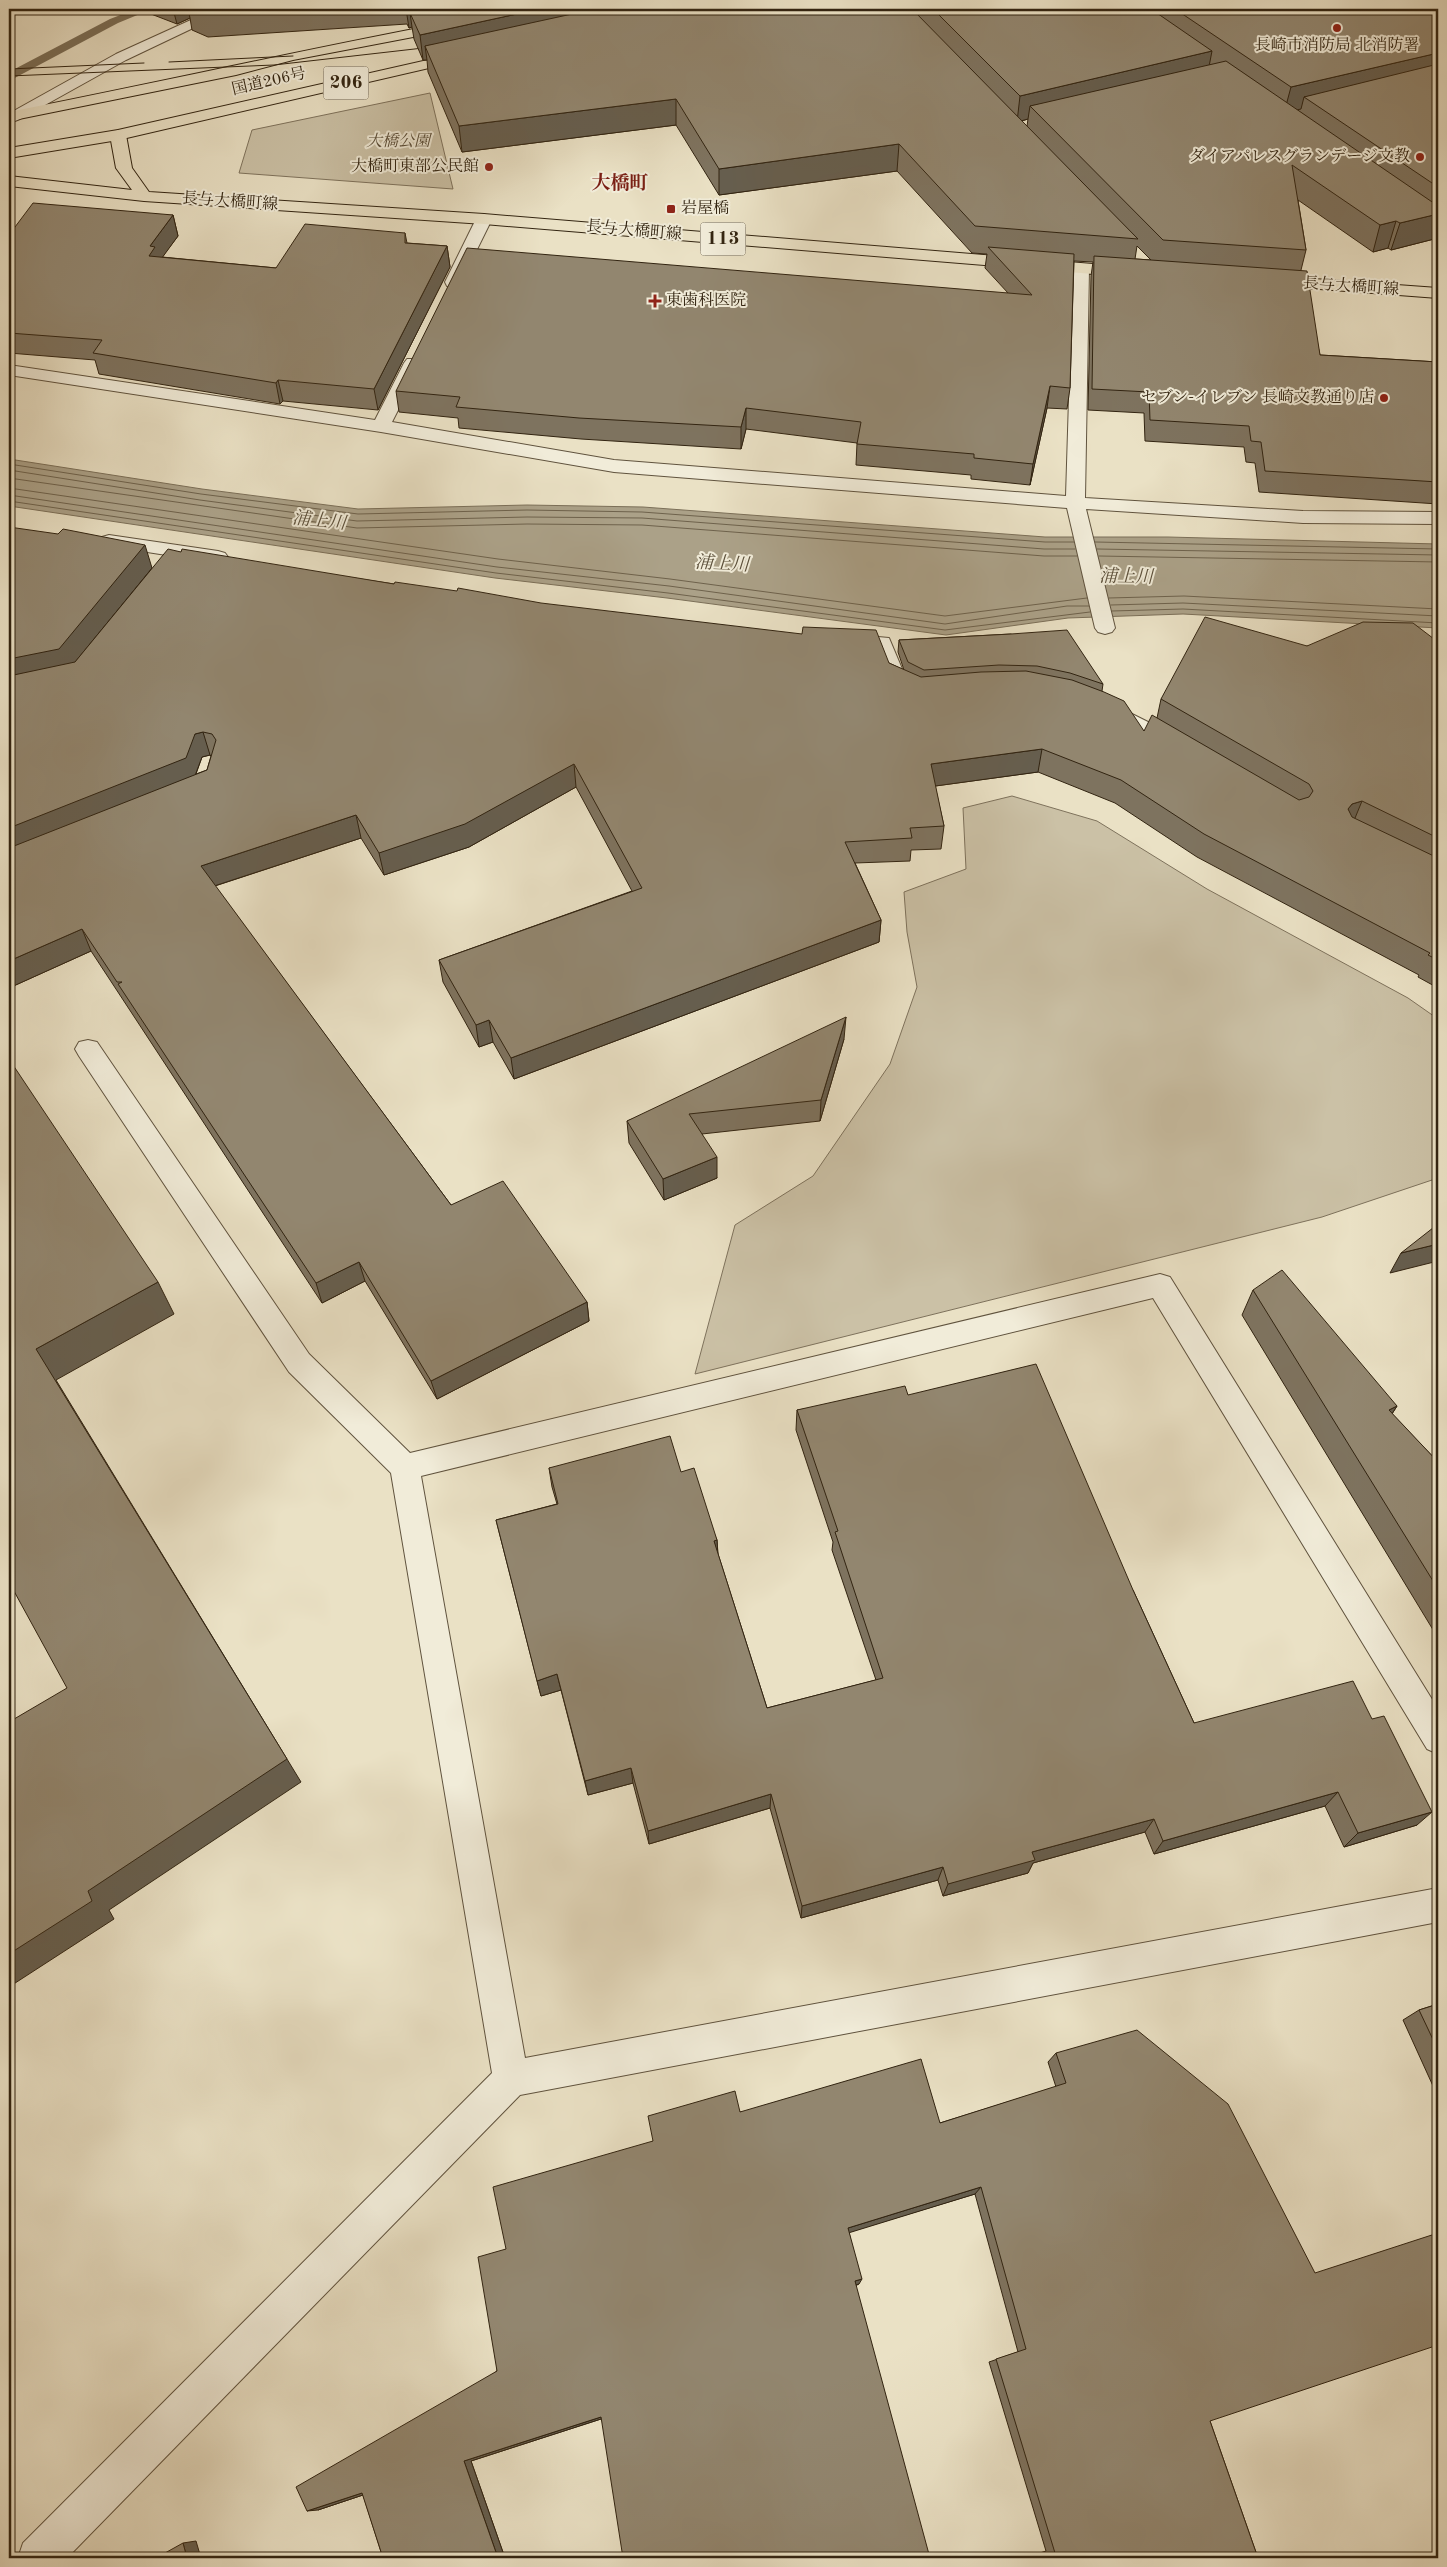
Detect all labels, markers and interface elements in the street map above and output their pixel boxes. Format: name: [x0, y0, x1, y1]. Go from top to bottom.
marker: 長崎市消防局 北消防署: [1331, 22, 1343, 34]
place label: 長崎市消防局 北消防署: [1255, 36, 1419, 54]
street label: 国道206号: [230, 64, 308, 98]
road number: 206: [324, 66, 368, 100]
park label: 大橋公園: [366, 132, 433, 150]
place label: ダイアパレスグランデージ文教: [1189, 147, 1410, 165]
marker: ダイアパレスグランデージ文教: [1414, 151, 1426, 163]
place label: 大橋町東部公民館: [351, 157, 479, 175]
marker: 大橋町東部公民館: [483, 161, 495, 173]
district label: 大橋町: [591, 172, 649, 194]
street label: 長与大橋町線: [182, 189, 279, 213]
place label: 岩屋橋: [681, 199, 729, 217]
marker: 岩屋橋: [665, 203, 677, 215]
street label: 長与大橋町線: [585, 217, 683, 243]
road number: 113: [700, 222, 746, 255]
street label: 長与大橋町線: [1303, 274, 1400, 298]
place label: 東歯科医院: [666, 291, 746, 309]
marker: 東歯科医院: [648, 294, 662, 308]
place label: セブン-イレブン 長崎文教通り店: [1141, 388, 1374, 406]
marker: セブン-イレブン 長崎文教通り店: [1378, 392, 1390, 404]
water label: 浦上川: [291, 507, 349, 533]
water label: 浦上川: [695, 552, 752, 575]
water label: 浦上川: [1099, 566, 1155, 587]

